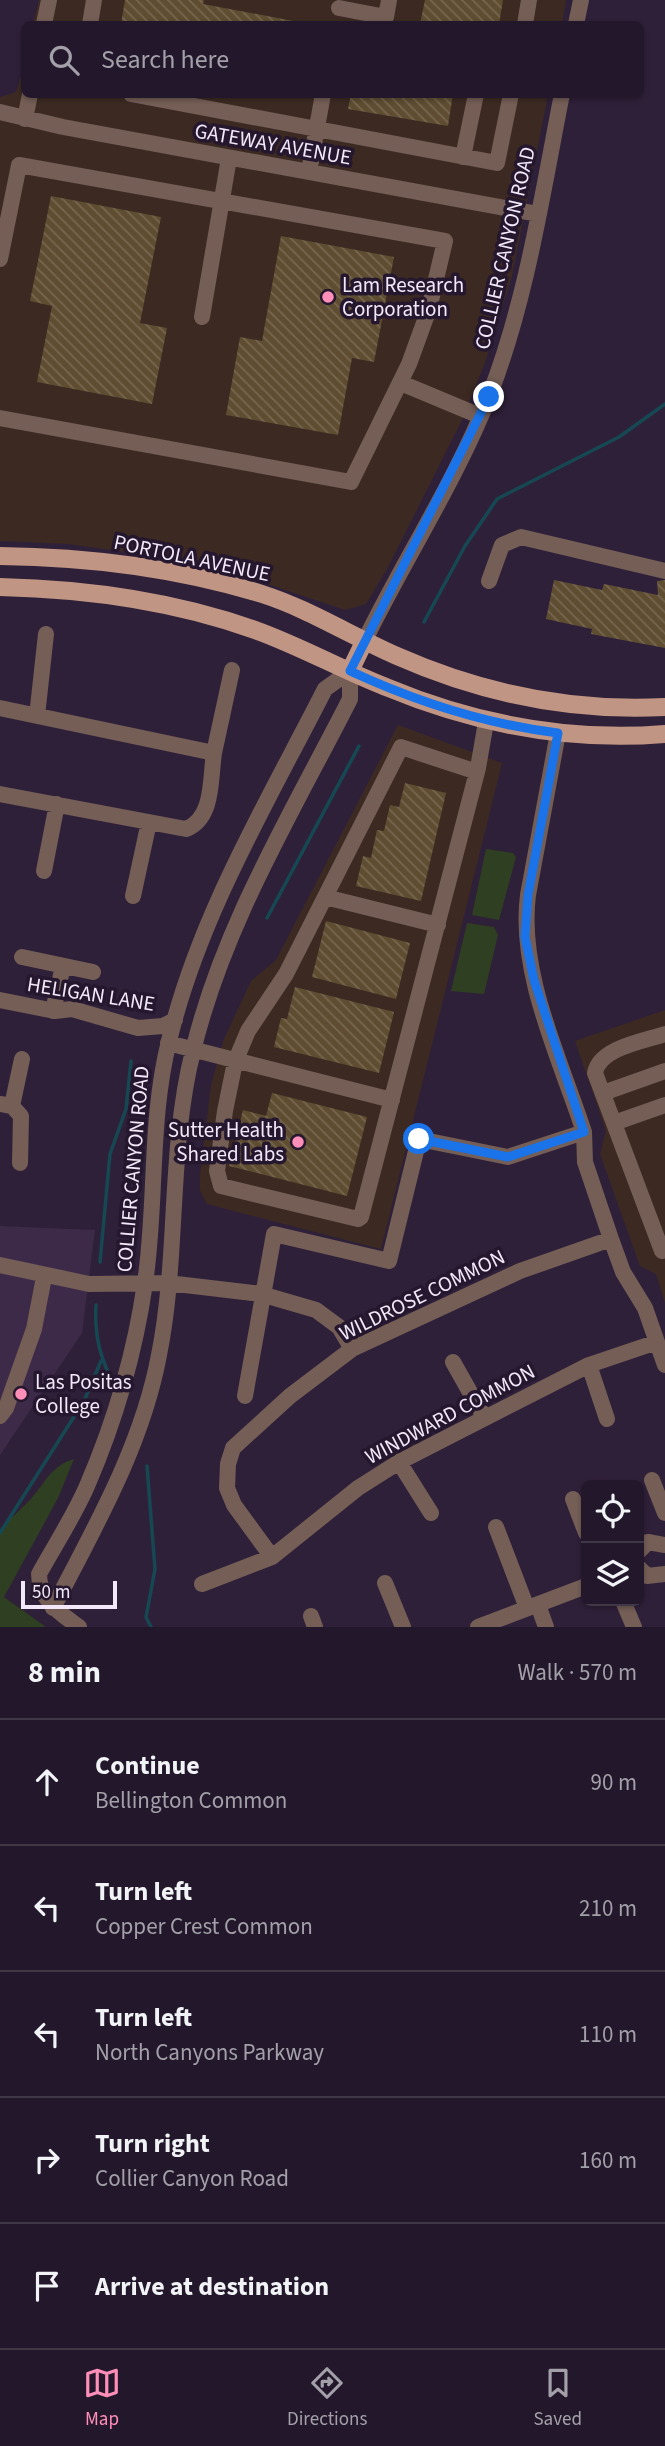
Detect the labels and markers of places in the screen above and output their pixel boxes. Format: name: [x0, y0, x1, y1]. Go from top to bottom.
place label: Lam Research Corporation: [342, 270, 464, 324]
marker: Lam Research Corporation: [320, 289, 336, 305]
place label: Sutter Health Shared Labs: [168, 1115, 284, 1169]
marker: Sutter Health Shared Labs: [290, 1134, 306, 1150]
place label: Las Positas College: [35, 1367, 132, 1421]
marker: Las Positas College: [13, 1386, 29, 1402]

